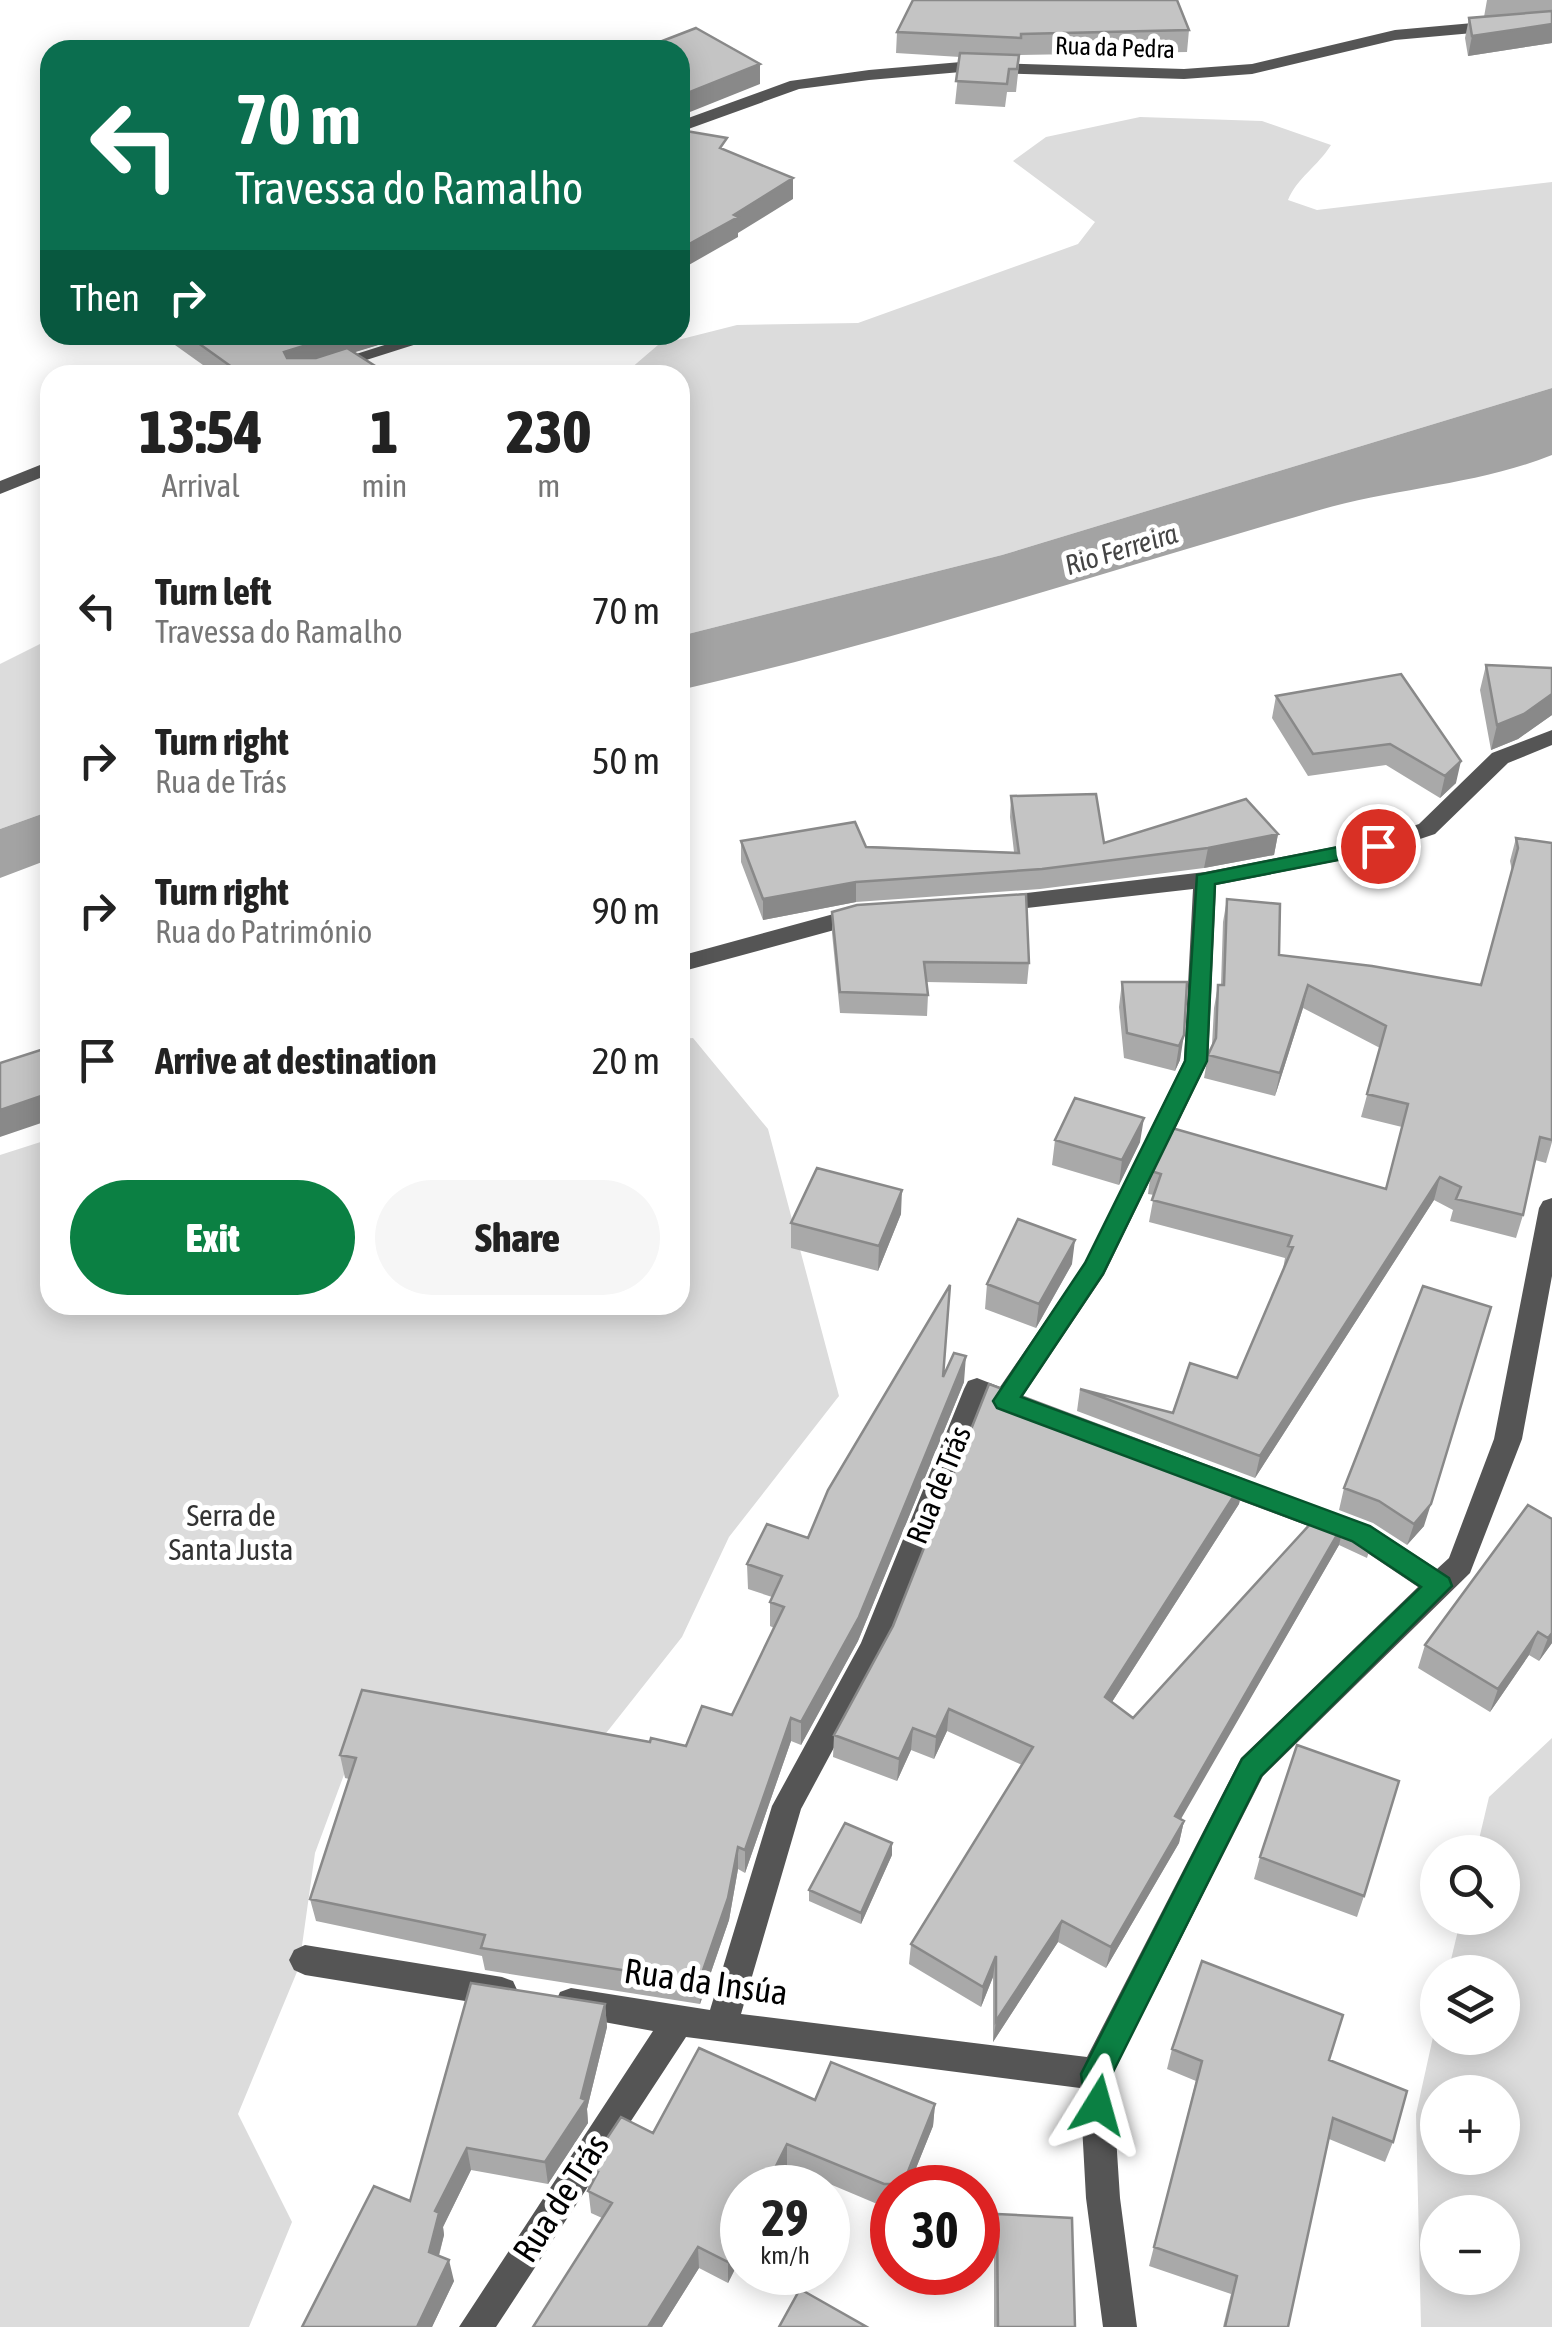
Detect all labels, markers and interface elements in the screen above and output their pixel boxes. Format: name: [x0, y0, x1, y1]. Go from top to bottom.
street label: Rua da Pedra: [1054, 31, 1176, 63]
text: 70 m: [235, 79, 361, 159]
icon: left: [70, 80, 200, 210]
text: Travessa do Ramalho: [235, 162, 583, 214]
icon: right: [160, 270, 215, 325]
text: Then: [70, 276, 140, 319]
text: 13:54: [139, 397, 262, 466]
text: 1: [370, 397, 399, 466]
text: 230: [506, 397, 591, 466]
text: Arrival: [162, 467, 240, 504]
text: min: [361, 467, 407, 504]
text: m: [537, 467, 560, 504]
water label: Rio Ferreira: [1061, 517, 1181, 581]
text: Turn left: [155, 570, 271, 613]
icon: left: [70, 583, 125, 638]
text: 70 m: [592, 589, 660, 632]
text: Travessa do Ramalho: [155, 613, 403, 650]
text: Turn right: [155, 720, 289, 763]
icon: right: [70, 733, 125, 788]
text: 50 m: [592, 739, 660, 782]
text: Rua de Trás: [155, 763, 287, 800]
pin: [1336, 804, 1421, 889]
icon: arrive: [1351, 819, 1406, 874]
text: Turn right: [155, 870, 289, 913]
icon: right: [70, 883, 125, 938]
text: 90 m: [592, 889, 660, 932]
text: Rua do Património: [155, 913, 372, 950]
icon: arrive: [70, 1033, 125, 1088]
text: Arrive at destination: [155, 1039, 437, 1082]
text: 20 m: [592, 1039, 660, 1082]
button: Exit: [70, 1180, 355, 1295]
button: Share: [375, 1180, 660, 1295]
street label: Rua de Trás: [899, 1421, 977, 1548]
park label: Serra de Santa Justa: [168, 1498, 294, 1566]
map controls: [1420, 1835, 1520, 2295]
button: search: [1420, 1835, 1520, 1935]
street label: Rua da Insúa: [622, 1950, 790, 2012]
button: layers: [1420, 1955, 1520, 2055]
position arrow: [1046, 2053, 1150, 2157]
button: +: [1420, 2075, 1520, 2175]
street label: Rua de Trás: [504, 2126, 616, 2269]
speed limit sign: 30: [870, 2165, 1000, 2295]
text: 29: [761, 2189, 808, 2247]
button: −: [1420, 2195, 1520, 2295]
text: km/h: [760, 2241, 810, 2269]

